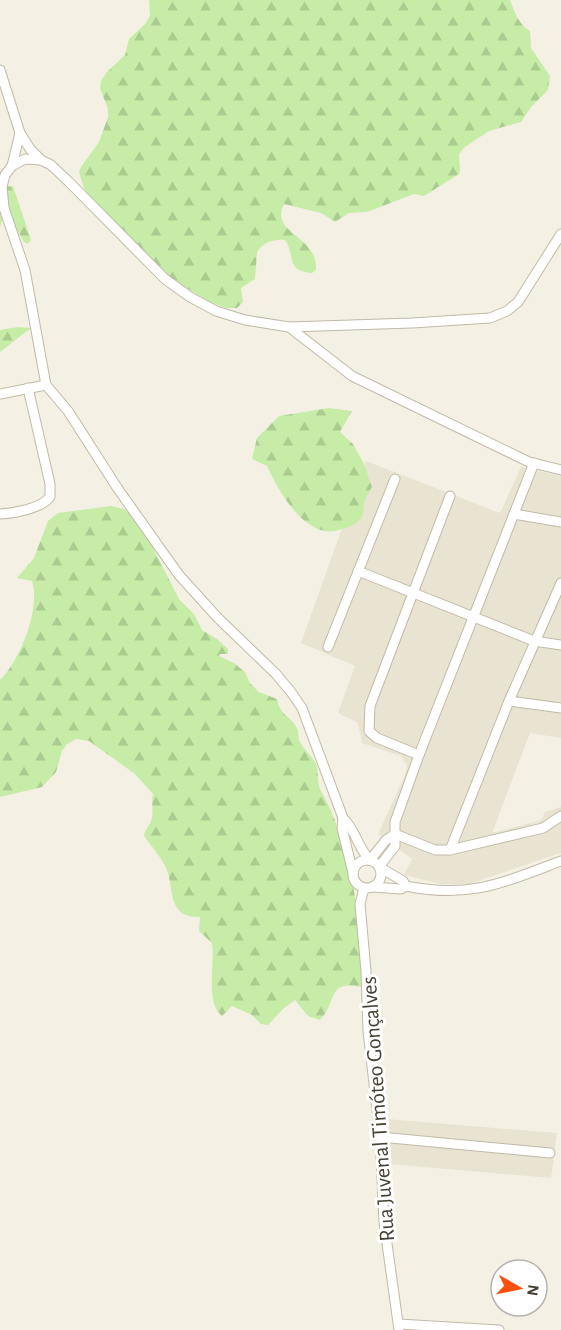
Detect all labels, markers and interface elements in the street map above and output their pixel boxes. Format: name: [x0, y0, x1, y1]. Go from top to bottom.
street label: Rua Juvenal Timóteo Gonçalves: [358, 976, 398, 1242]
north arrow: [489, 1258, 549, 1318]
text: N: [524, 1283, 542, 1297]

